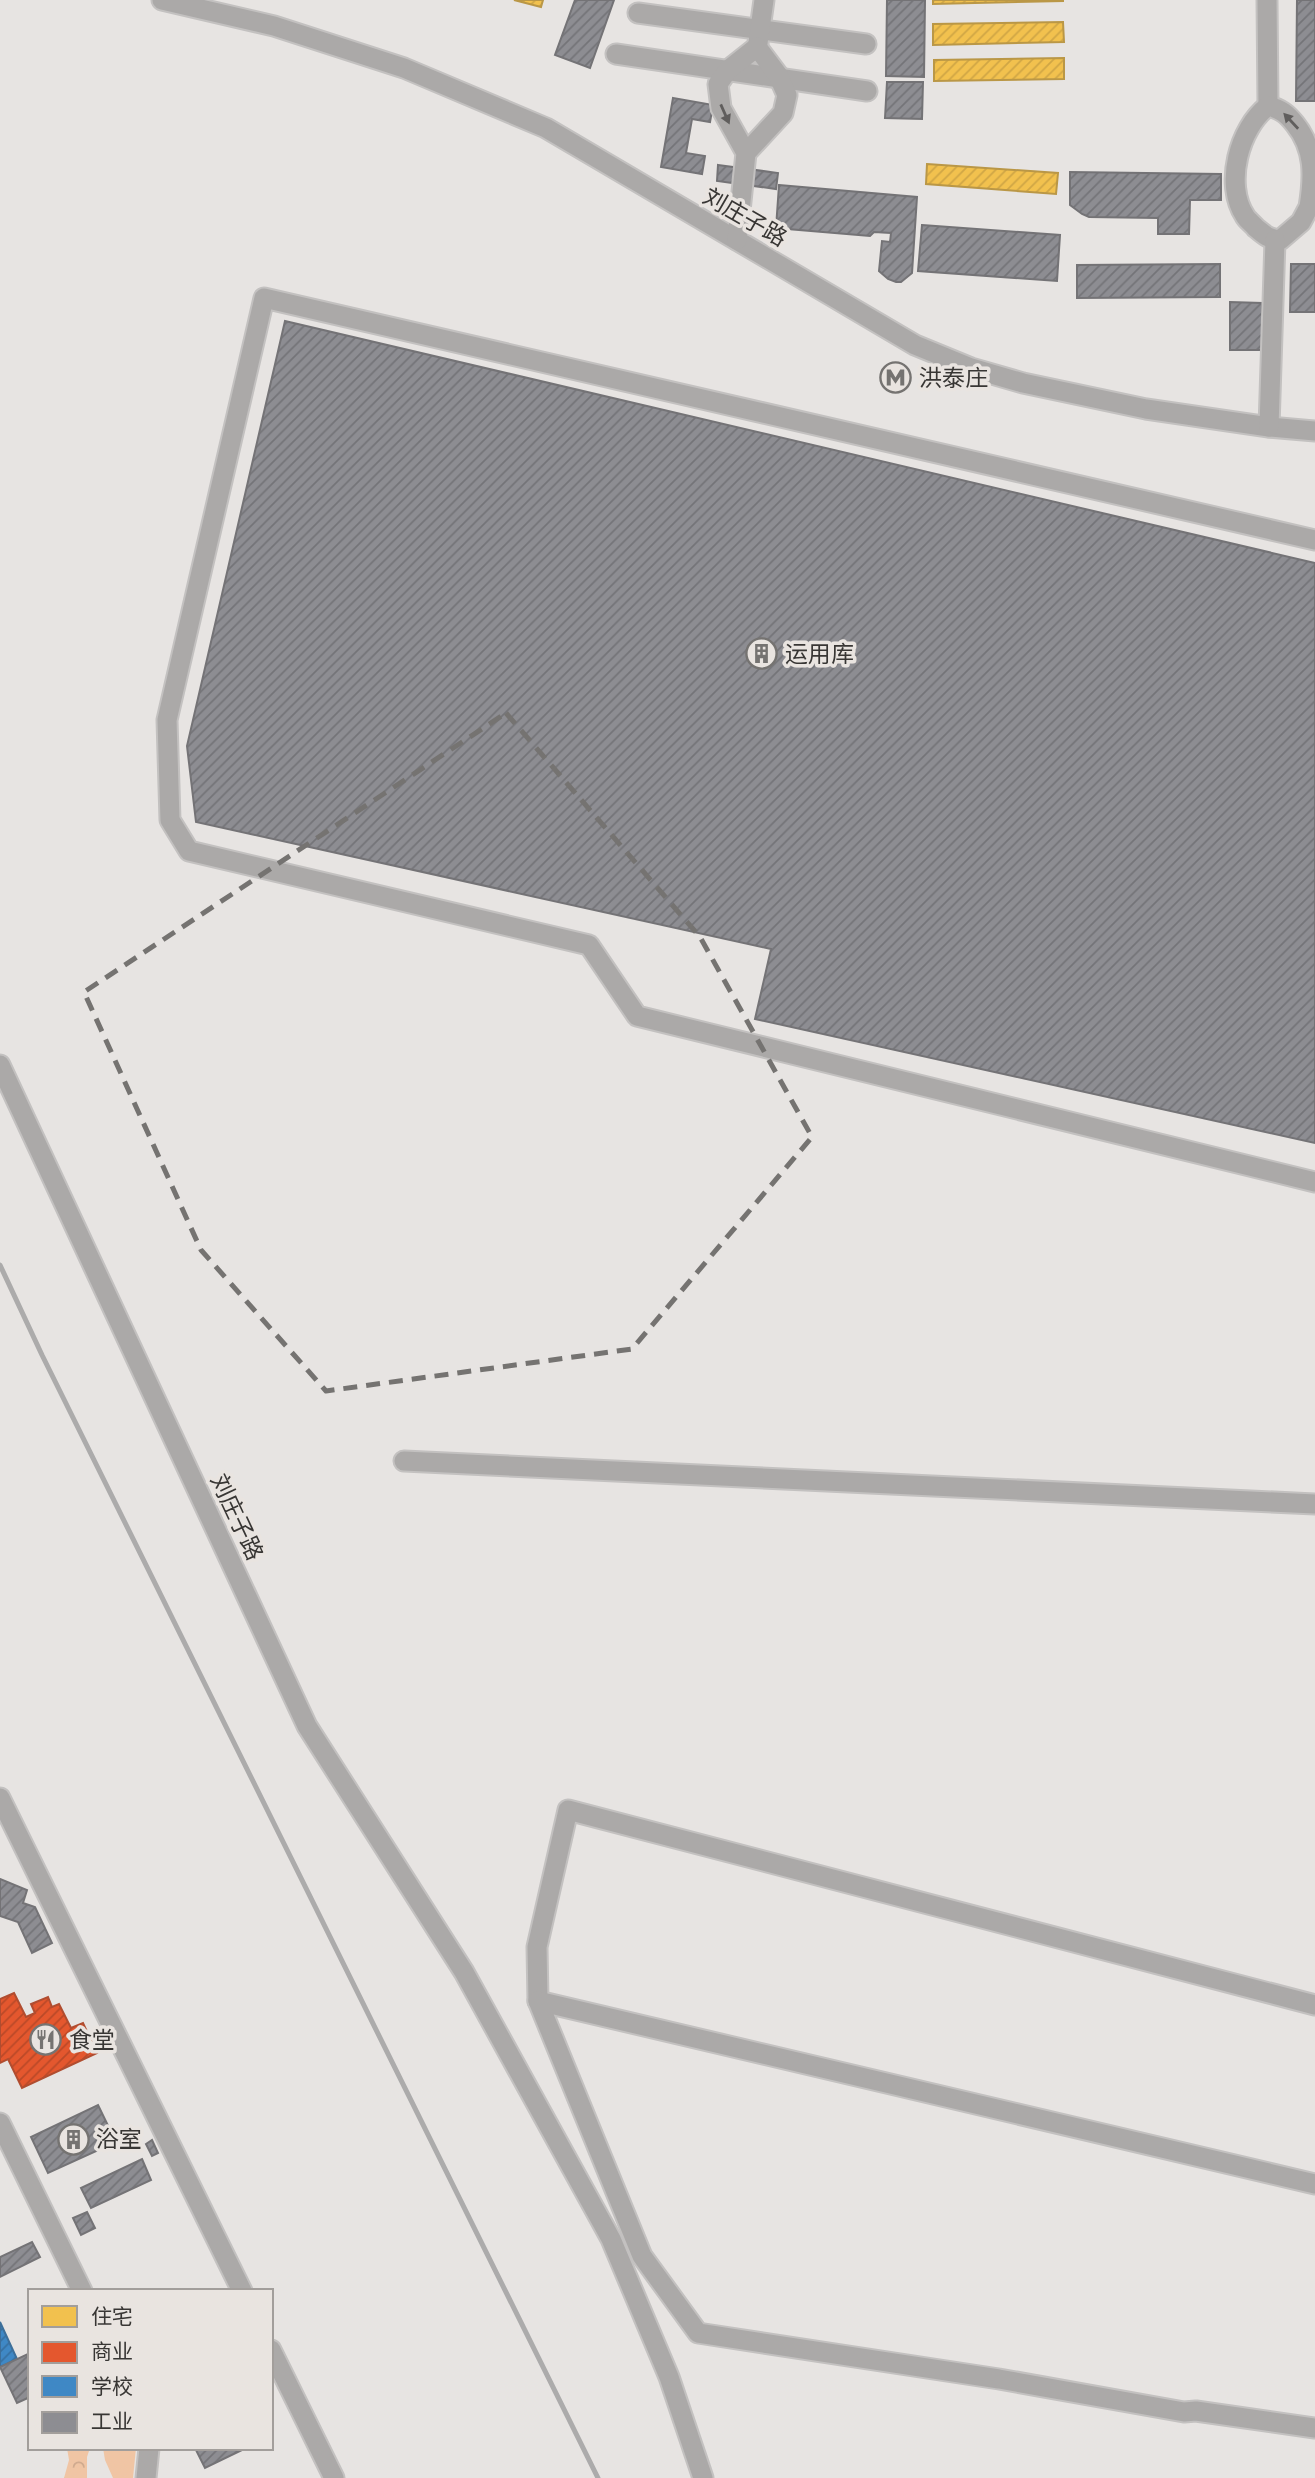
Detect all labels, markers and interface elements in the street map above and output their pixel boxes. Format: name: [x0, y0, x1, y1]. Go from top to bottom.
one-way arrow: [719, 104, 731, 124]
one-way arrow: [1284, 113, 1300, 130]
street label: 刘庄子路: [698, 181, 792, 252]
metro station icon: 洪泰庄: [879, 361, 913, 395]
place label: 洪泰庄: [919, 363, 988, 392]
building icon: 运用库: [745, 637, 779, 671]
place label: 运用库: [785, 639, 854, 668]
street label: 刘庄子路: [205, 1469, 270, 1565]
restaurant icon: 食堂: [29, 2023, 63, 2057]
place label: 食堂: [69, 2025, 115, 2054]
building icon: 浴室: [56, 2122, 90, 2156]
place label: 浴室: [96, 2124, 142, 2153]
legend: [28, 2289, 273, 2450]
text: 住宅: [91, 2303, 133, 2329]
text: 商业: [91, 2338, 133, 2364]
text: 学校: [91, 2373, 133, 2399]
text: 工业: [91, 2408, 133, 2434]

